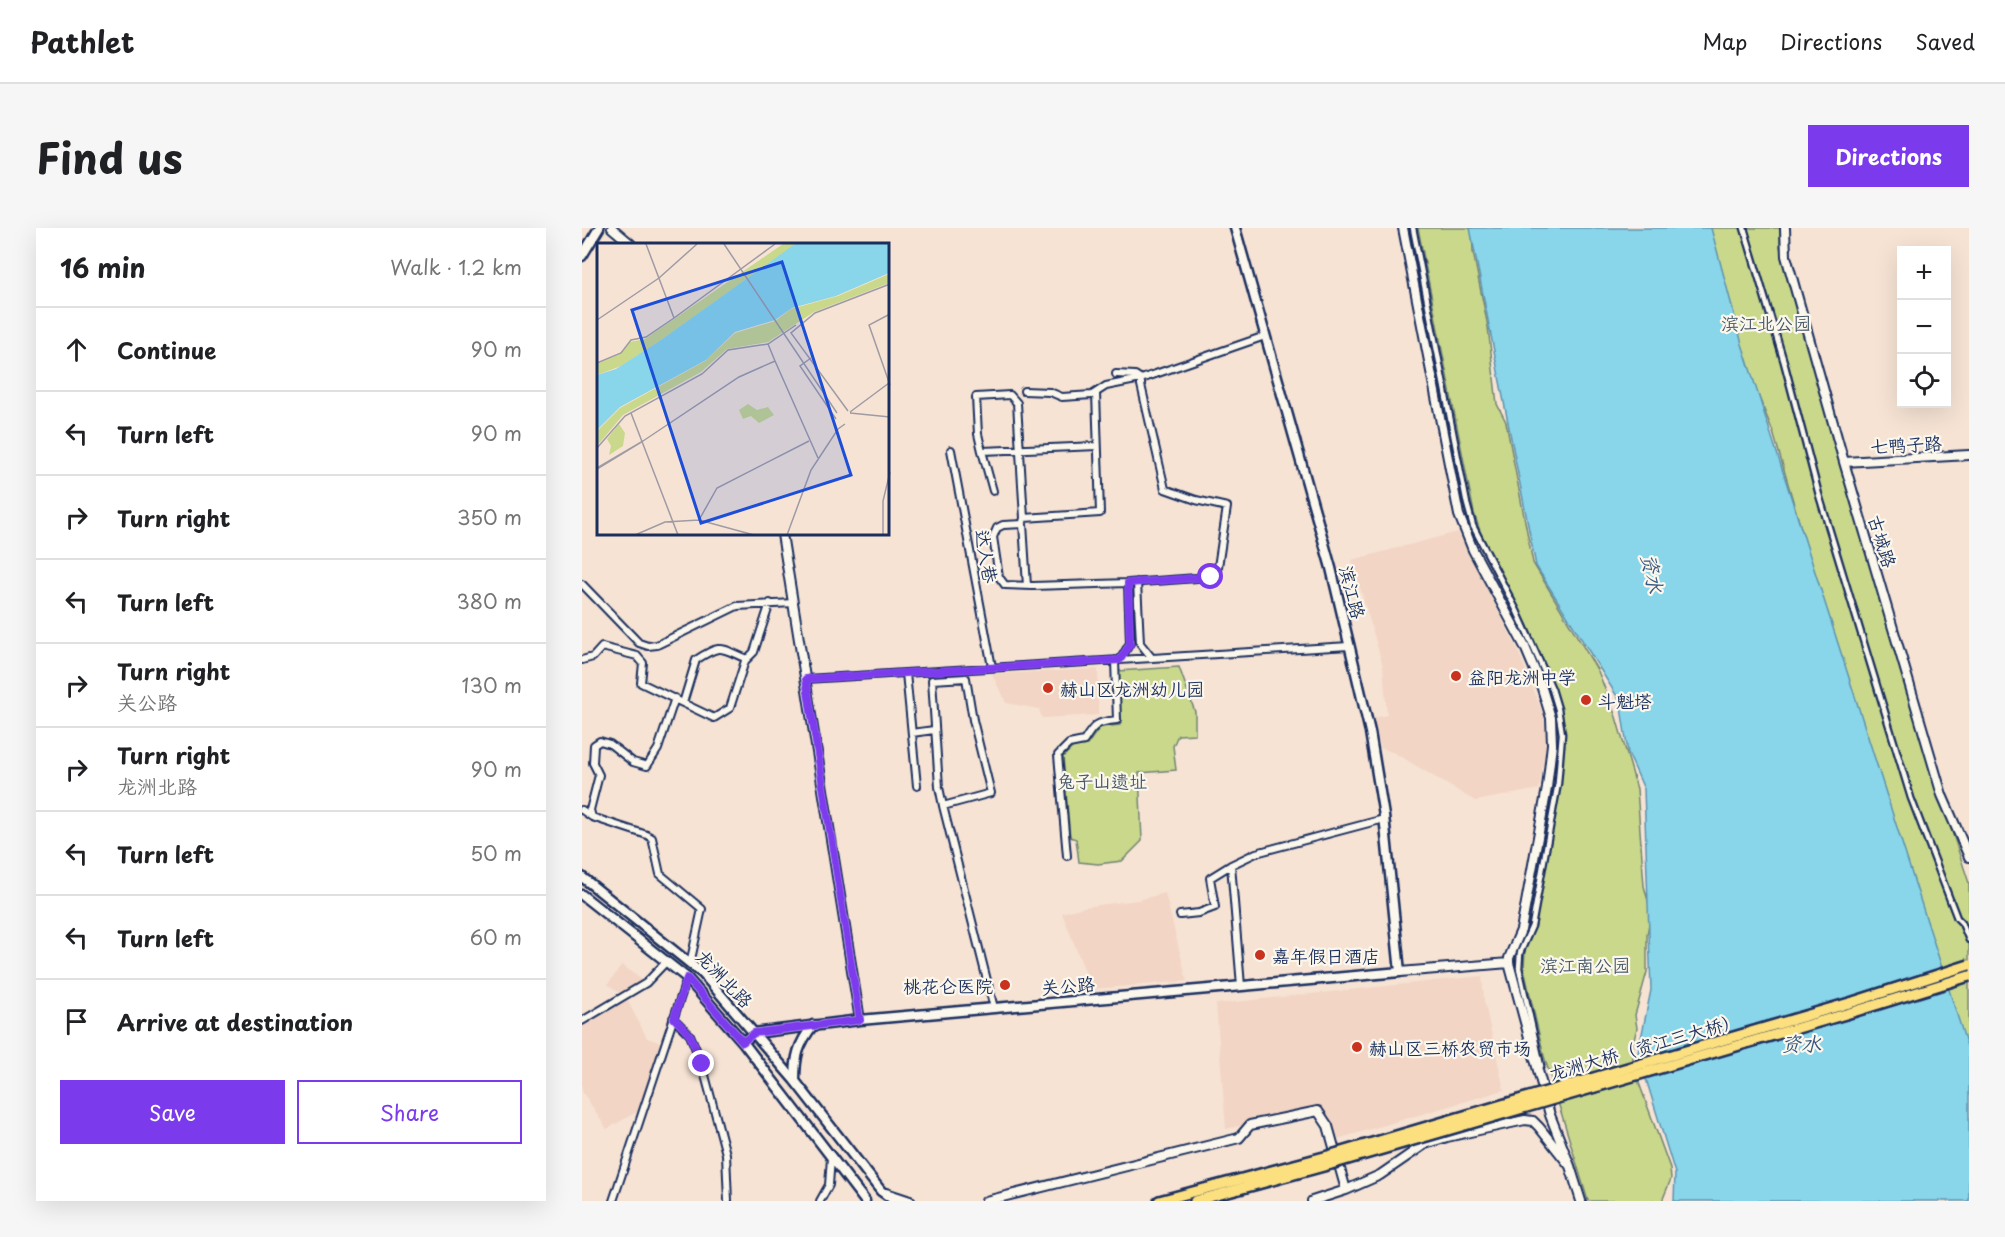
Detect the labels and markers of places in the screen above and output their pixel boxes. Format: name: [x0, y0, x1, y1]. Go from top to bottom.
place label: 益阳龙洲中学: [1468, 663, 1576, 690]
marker: 益阳龙洲中学: [1449, 669, 1463, 683]
place label: 赫山区龙洲幼儿园: [1060, 675, 1204, 702]
marker: 赫山区龙洲幼儿园: [1041, 681, 1055, 695]
place label: 斗魁塔: [1598, 687, 1652, 714]
marker: 斗魁塔: [1579, 693, 1593, 707]
place label: 嘉年假日酒店: [1272, 942, 1380, 969]
marker: 嘉年假日酒店: [1253, 948, 1267, 962]
place label: 桃花仑医院: [903, 972, 993, 999]
marker: 桃花仑医院: [998, 978, 1012, 992]
place label: 赫山区三桥农贸市场: [1369, 1034, 1531, 1061]
marker: 赫山区三桥农贸市场: [1350, 1040, 1364, 1054]

